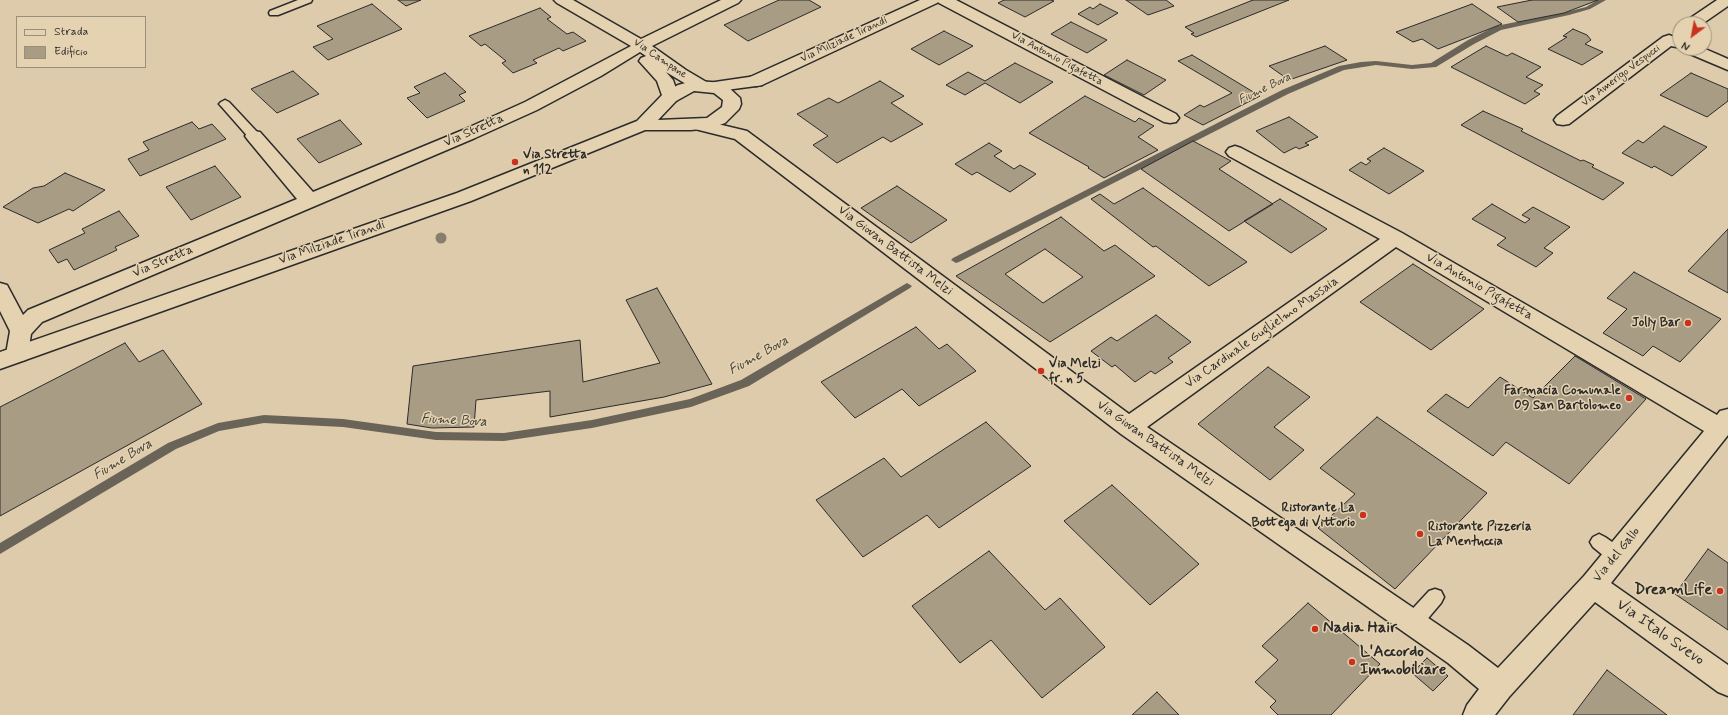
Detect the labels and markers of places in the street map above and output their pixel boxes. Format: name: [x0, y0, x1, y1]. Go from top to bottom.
place label: Via Stretta n 112: [523, 147, 587, 178]
marker: Via Stretta n 112: [510, 157, 520, 167]
place label: Jolly Bar: [1632, 315, 1680, 331]
marker: Jolly Bar: [1683, 318, 1693, 328]
place label: Via Melzi fr. n 5: [1049, 356, 1101, 387]
marker: Via Melzi fr. n 5: [1036, 366, 1046, 376]
place label: Farmacia Comunale 09 San Bartolomeo: [1504, 383, 1621, 414]
marker: Farmacia Comunale 09 San Bartolomeo: [1624, 393, 1634, 403]
place label: Ristorante La Bottega di Vittorio: [1251, 500, 1355, 531]
marker: Ristorante La Bottega di Vittorio: [1358, 510, 1368, 520]
place label: Ristorante Pizzeria La Mentuccia: [1428, 519, 1532, 550]
marker: Ristorante Pizzeria La Mentuccia: [1415, 529, 1425, 539]
place label: DreamLife: [1634, 581, 1712, 601]
marker: DreamLife: [1715, 586, 1725, 596]
place label: Nadia Hair: [1323, 619, 1397, 639]
marker: Nadia Hair: [1310, 624, 1320, 634]
place label: L'Accordo Immobiliare: [1360, 643, 1446, 681]
marker: L'Accordo Immobiliare: [1347, 657, 1357, 667]

